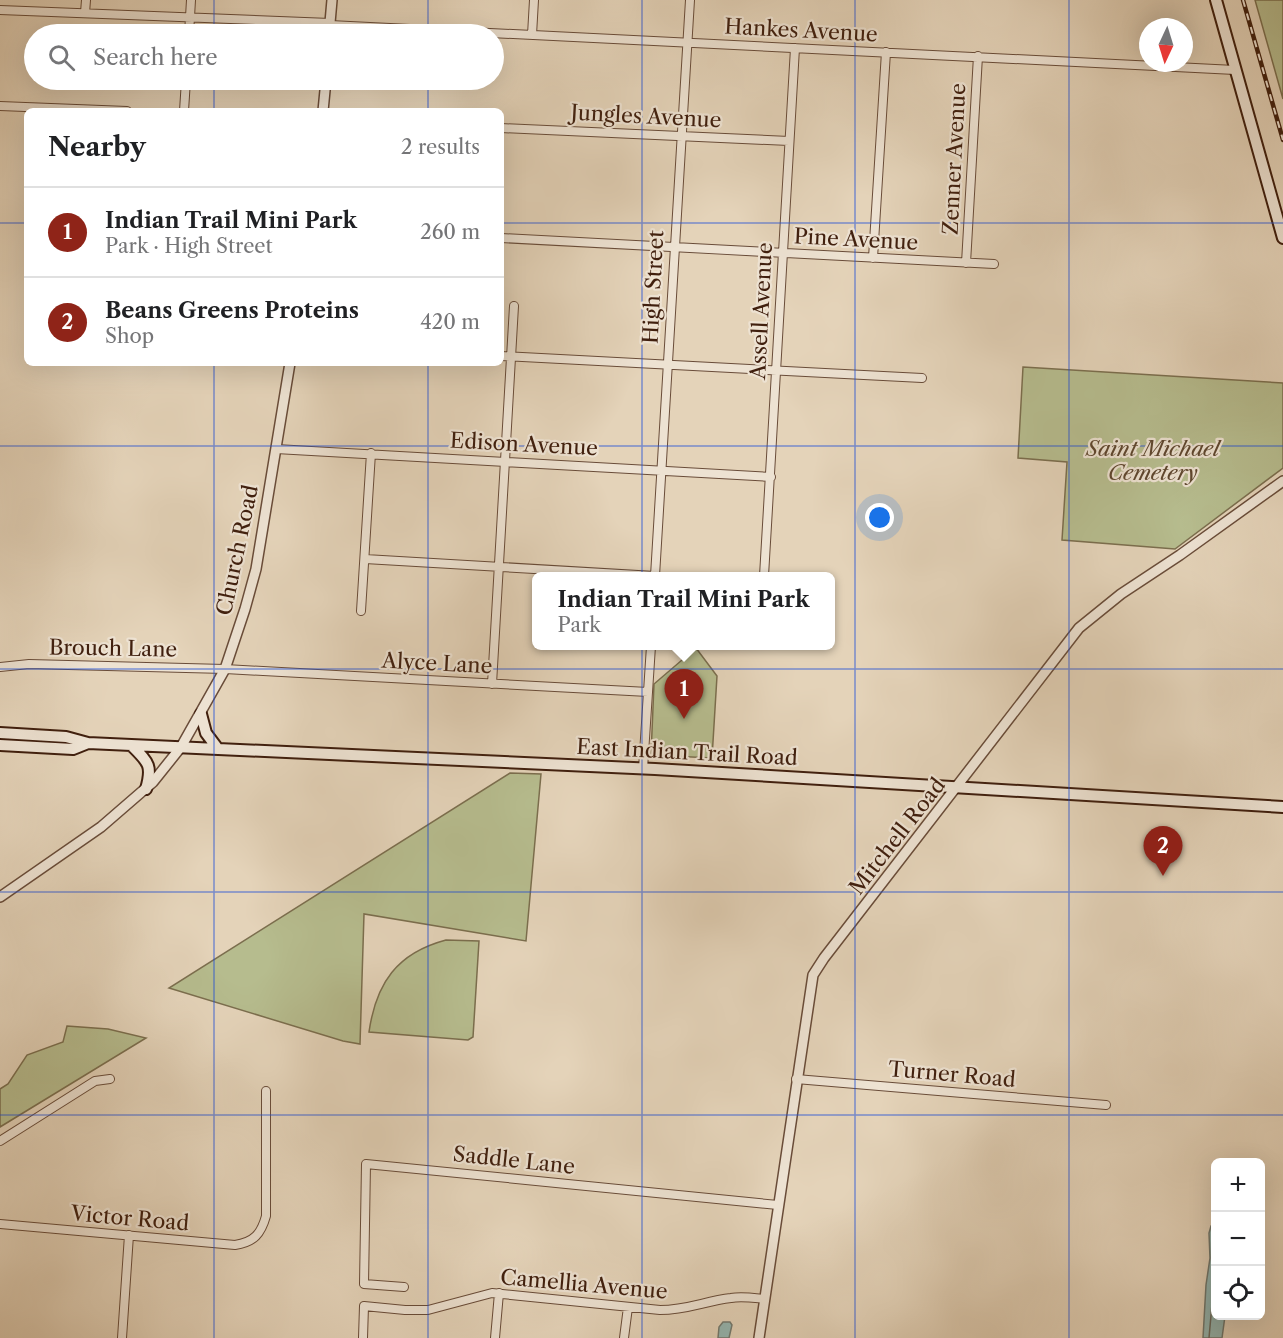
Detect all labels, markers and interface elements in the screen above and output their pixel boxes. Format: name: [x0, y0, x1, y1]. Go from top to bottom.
street label: Hankes Avenue: [724, 13, 878, 47]
north arrow: [1139, 18, 1193, 72]
search box: [24, 24, 504, 90]
icon: search: [45, 41, 78, 74]
text: Search here: [93, 44, 218, 71]
street label: Zenner Avenue: [938, 83, 970, 235]
street label: Jungles Avenue: [567, 99, 722, 132]
text: Nearby: [48, 131, 146, 163]
text: 2 results: [401, 135, 480, 159]
text: Indian Trail Mini Park: [105, 207, 357, 234]
text: 1: [63, 220, 72, 244]
text: 260 m: [420, 220, 480, 244]
street label: Pine Avenue: [793, 223, 919, 255]
street label: High Street: [638, 229, 668, 344]
text: Park · High Street: [105, 234, 273, 258]
street label: Assell Avenue: [745, 242, 777, 381]
text: Beans Greens Proteins: [105, 297, 359, 324]
text: 2: [62, 310, 73, 334]
text: 420 m: [420, 310, 480, 334]
text: Shop: [105, 324, 154, 348]
street label: Edison Avenue: [449, 428, 599, 460]
park label: Saint Michael Cemetery: [1084, 436, 1222, 485]
street label: Church Road: [211, 482, 263, 617]
your location: [865, 503, 894, 532]
popup: [532, 572, 835, 650]
text: Indian Trail Mini Park: [557, 586, 810, 613]
text: Park: [557, 613, 601, 637]
street label: Brouch Lane: [49, 634, 177, 662]
street label: Alyce Lane: [380, 648, 493, 678]
pin: 1: [664, 670, 704, 719]
street label: East Indian Trail Road: [576, 734, 798, 770]
street label: Mitchell Road: [844, 773, 950, 899]
pin: 2: [1144, 826, 1182, 876]
street label: Turner Road: [887, 1056, 1017, 1092]
street label: Saddle Lane: [452, 1141, 576, 1179]
map controls: [1211, 1158, 1265, 1320]
button: +: [1211, 1158, 1265, 1212]
street label: Victor Road: [69, 1200, 190, 1236]
button: −: [1211, 1212, 1265, 1266]
street label: Camellia Avenue: [499, 1264, 669, 1304]
button: locate: [1211, 1266, 1265, 1320]

